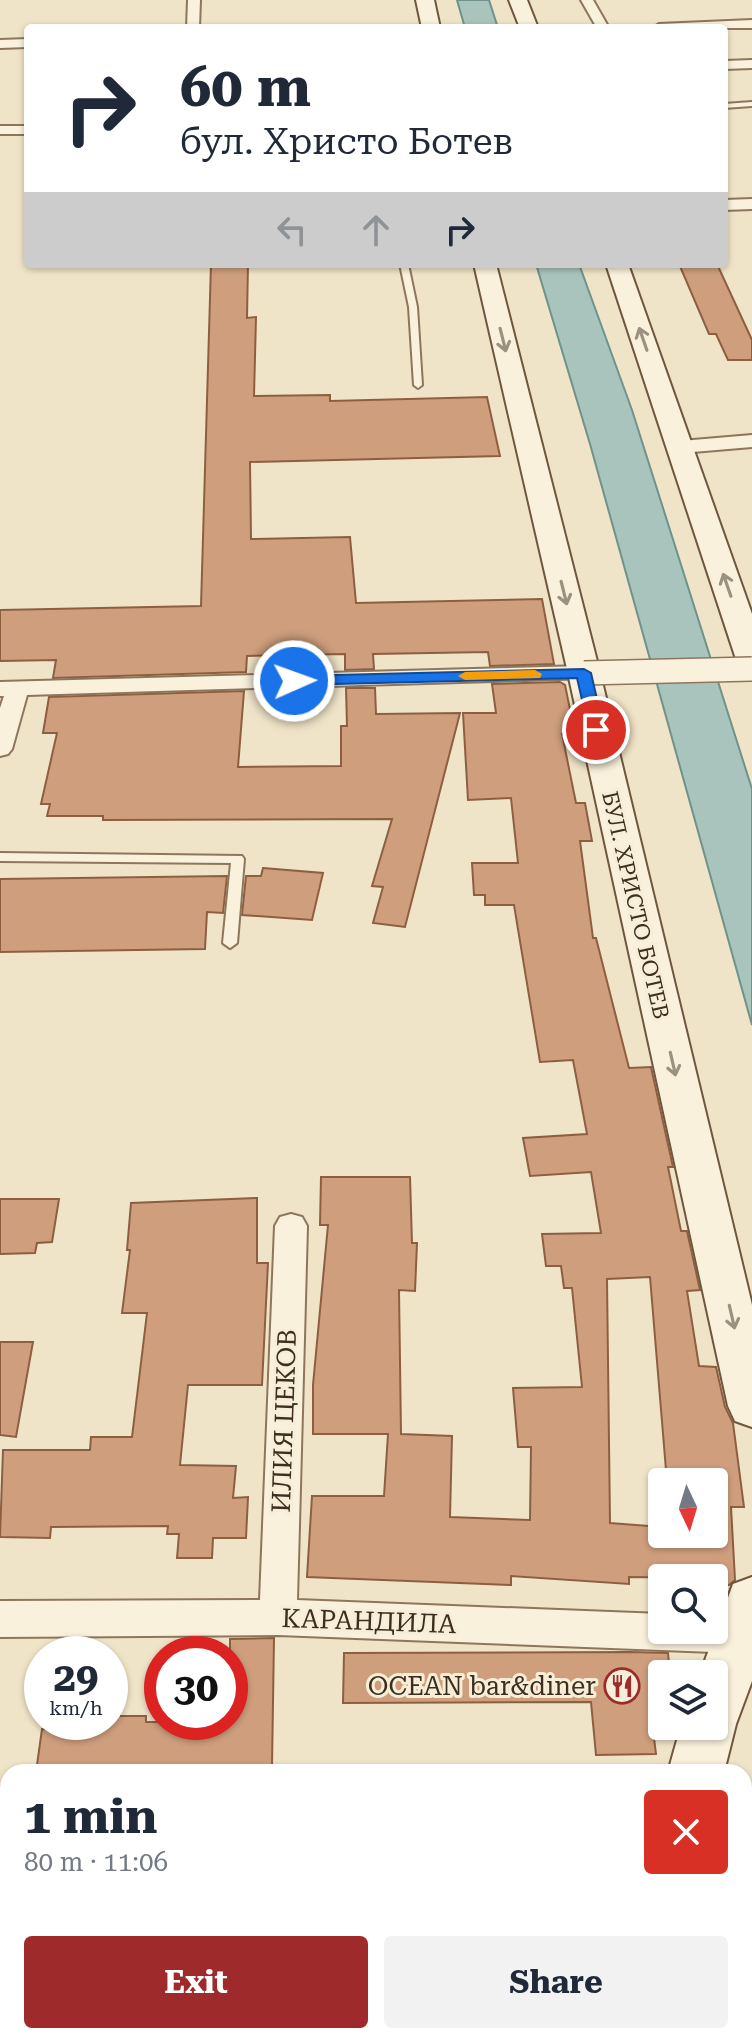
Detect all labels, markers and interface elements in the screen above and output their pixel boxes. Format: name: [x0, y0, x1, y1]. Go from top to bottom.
text: 60 m: [180, 54, 311, 120]
icon: right: [48, 56, 152, 160]
text: бул. Христо Ботев: [180, 121, 513, 163]
icon: left: [270, 208, 314, 252]
icon: ahead: [354, 208, 398, 252]
icon: right: [438, 208, 482, 252]
one-way arrow: [496, 326, 511, 352]
one-way arrow: [635, 327, 649, 352]
one-way arrow: [719, 573, 734, 598]
one-way arrow: [557, 579, 572, 605]
position arrow: [252, 639, 336, 723]
pin: [562, 696, 630, 764]
icon: arrive: [574, 708, 618, 752]
street label: БУЛ. ХРИСТО БОТЕВ: [597, 789, 674, 1022]
one-way arrow: [666, 1051, 681, 1076]
one-way arrow: [725, 1304, 740, 1330]
street label: ИЛИЯ ЦЕКОВ: [266, 1329, 302, 1513]
north arrow: [648, 1468, 728, 1548]
map controls: [648, 1468, 728, 1740]
button: search: [648, 1564, 728, 1644]
street label: КАРАНДИЛА: [281, 1603, 457, 1639]
speed limit sign: 30: [144, 1636, 248, 1740]
text: 29: [54, 1654, 98, 1701]
button: layers: [648, 1660, 728, 1740]
restaurant icon: OCEAN bar&diner: [603, 1667, 641, 1705]
place label: OCEAN bar&diner: [368, 1671, 596, 1701]
text: km/h: [49, 1696, 103, 1720]
text: 1 min: [24, 1789, 157, 1845]
button: close: [644, 1790, 728, 1874]
text: 80 m · 11:06: [24, 1847, 168, 1877]
button: Exit: [24, 1936, 368, 2028]
button: Share: [384, 1936, 728, 2028]

